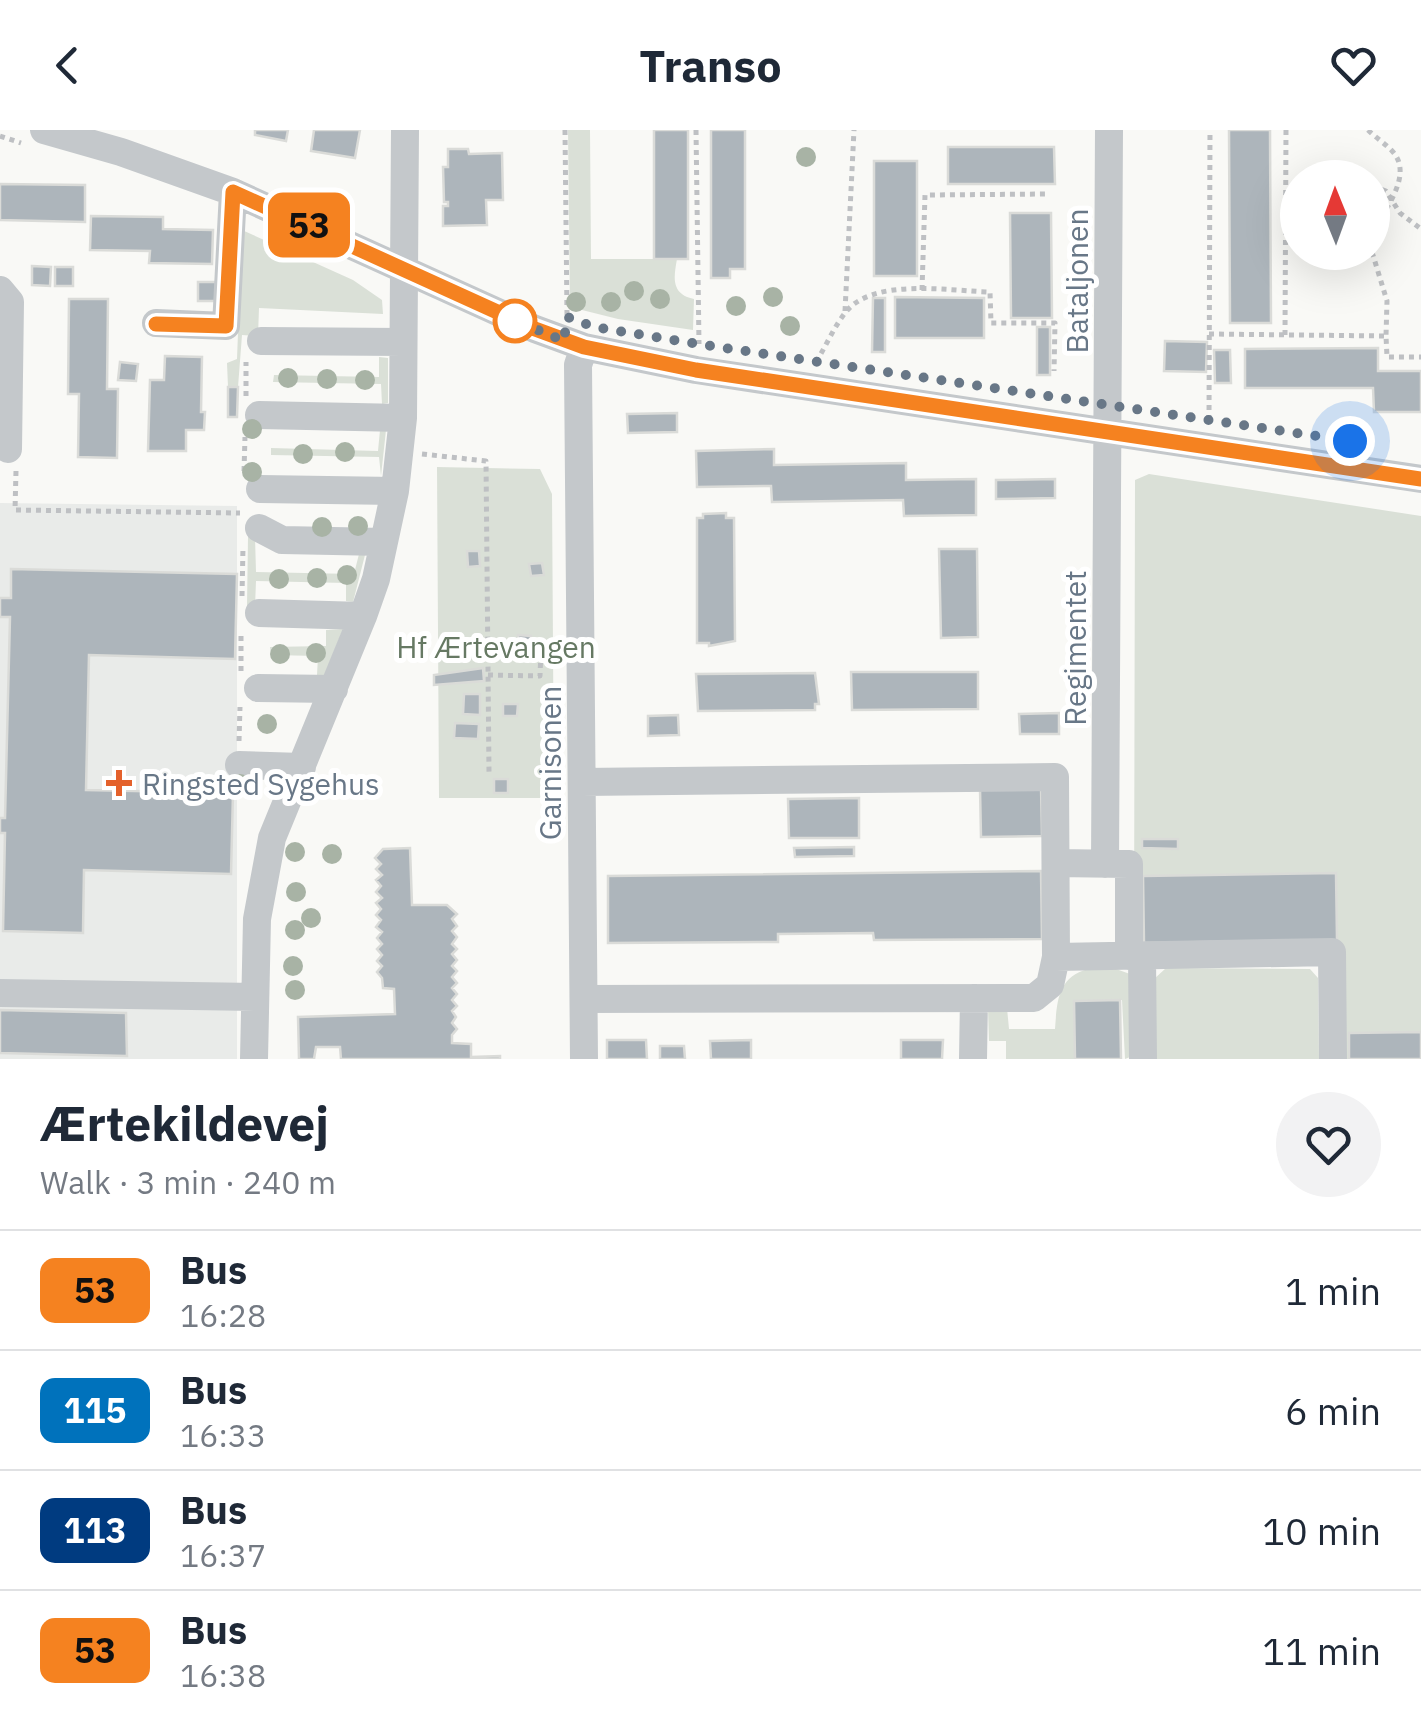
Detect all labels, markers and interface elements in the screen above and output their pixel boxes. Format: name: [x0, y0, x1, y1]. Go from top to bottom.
text: Transo: [639, 36, 782, 94]
icon: back: [40, 38, 95, 93]
icon: heart: [1326, 38, 1381, 93]
north arrow: [1280, 160, 1390, 270]
map controls: [1280, 160, 1390, 270]
line badge: 53: [264, 192, 354, 258]
text: 53: [288, 202, 330, 248]
street label: Bataljonen: [1057, 208, 1096, 354]
unlabelled marker: [494, 300, 536, 342]
your location: [1325, 416, 1375, 466]
street label: Regimentet: [1055, 570, 1094, 726]
park label: Hf Ærtevangen: [396, 627, 596, 666]
street label: Garnisonen: [530, 686, 569, 840]
place label: Ringsted Sygehus: [142, 764, 380, 803]
marker: Ringsted Sygehus: [106, 770, 132, 796]
text: Ærtekildevej: [40, 1092, 329, 1154]
button: heart: [1276, 1092, 1381, 1197]
text: Walk · 3 min · 240 m: [40, 1161, 336, 1203]
text: Bus: [180, 1245, 247, 1294]
text: 1 min: [1285, 1266, 1381, 1315]
text: 53: [74, 1267, 116, 1313]
text: 16:28: [180, 1294, 266, 1336]
text: Bus: [180, 1365, 247, 1414]
text: 6 min: [1285, 1386, 1381, 1435]
text: 115: [63, 1387, 127, 1433]
text: 16:33: [180, 1414, 266, 1456]
text: Bus: [180, 1485, 247, 1534]
text: 10 min: [1262, 1506, 1381, 1555]
text: 113: [63, 1507, 127, 1553]
text: 16:37: [180, 1534, 266, 1576]
text: Bus: [180, 1605, 247, 1654]
text: 11 min: [1262, 1626, 1381, 1675]
text: 53: [74, 1627, 116, 1673]
text: 16:38: [180, 1654, 266, 1696]

